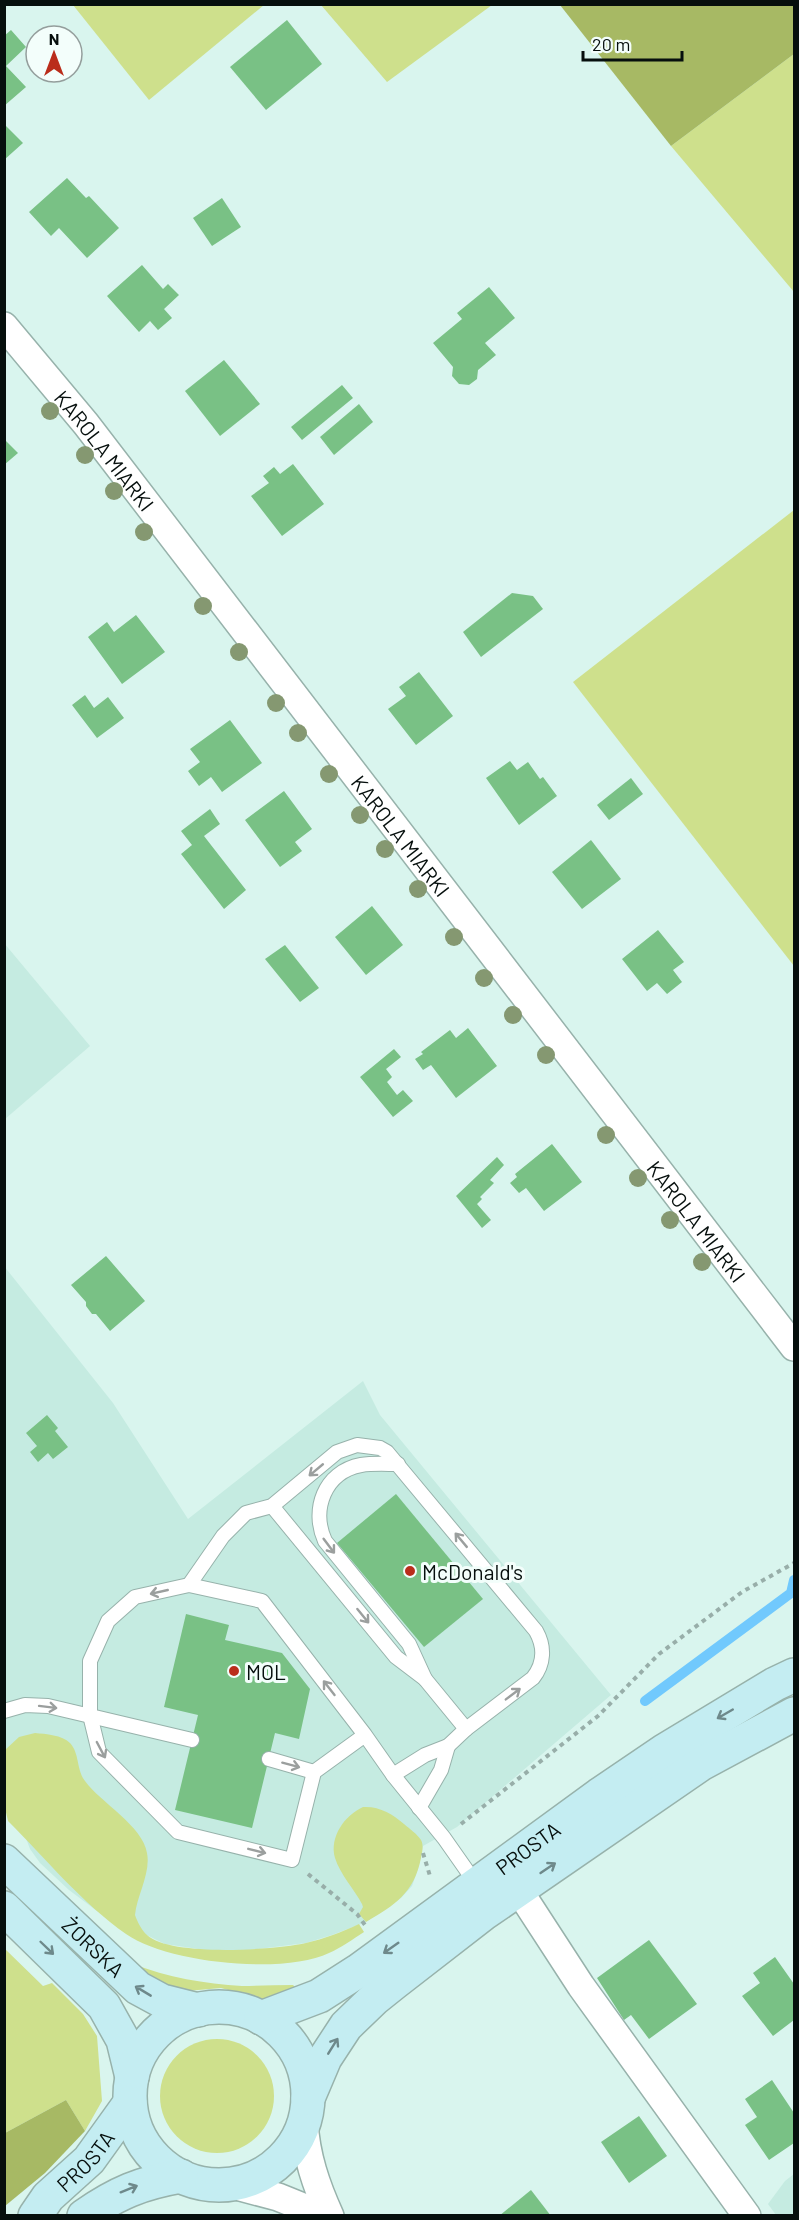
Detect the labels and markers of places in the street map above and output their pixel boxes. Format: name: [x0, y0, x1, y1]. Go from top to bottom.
place label: McDonald's: [422, 1559, 523, 1584]
marker: McDonald's: [403, 1564, 417, 1578]
place label: MOL: [246, 1659, 286, 1684]
marker: MOL: [227, 1664, 241, 1678]

